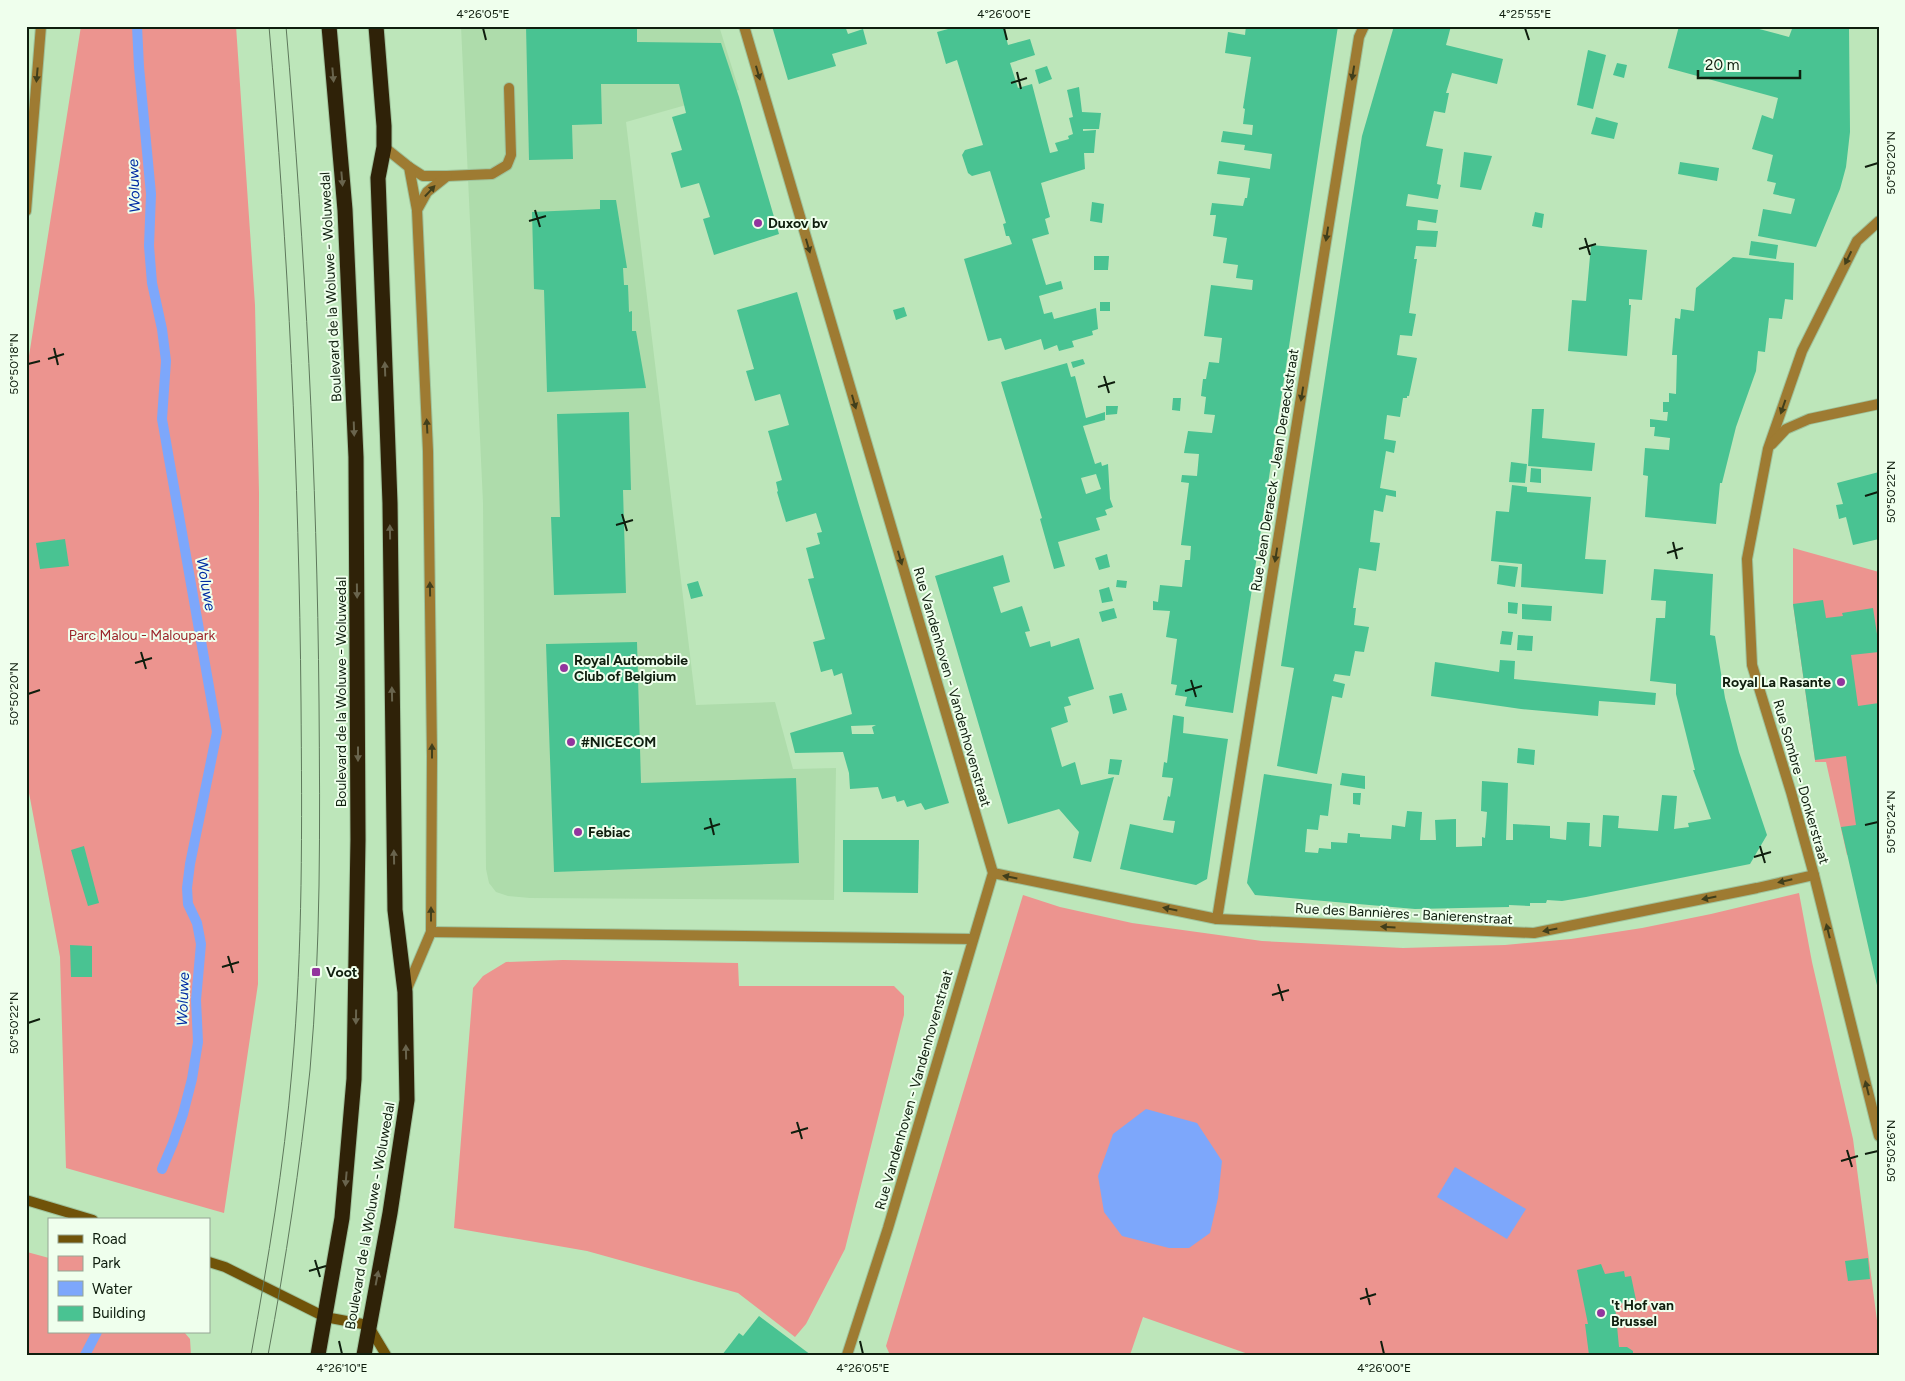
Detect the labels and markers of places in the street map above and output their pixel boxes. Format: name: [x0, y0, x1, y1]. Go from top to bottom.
place label: Duxov bv: [768, 215, 828, 232]
marker: Duxov bv: [752, 217, 764, 229]
place label: Royal Automobile Club of Belgium: [574, 652, 688, 685]
marker: Royal Automobile Club of Belgium: [558, 662, 570, 674]
place label: Royal La Rasante: [1722, 674, 1831, 691]
marker: Royal La Rasante: [1835, 676, 1847, 688]
place label: #NICECOM: [581, 734, 656, 751]
marker: #NICECOM: [565, 736, 577, 748]
place label: Febiac: [588, 824, 631, 841]
marker: Febiac: [572, 826, 584, 838]
place label: Voot: [326, 964, 358, 981]
marker: Voot: [310, 966, 322, 978]
place label: 't Hof van Brussel: [1611, 1297, 1674, 1330]
marker: 't Hof van Brussel: [1595, 1307, 1607, 1319]

